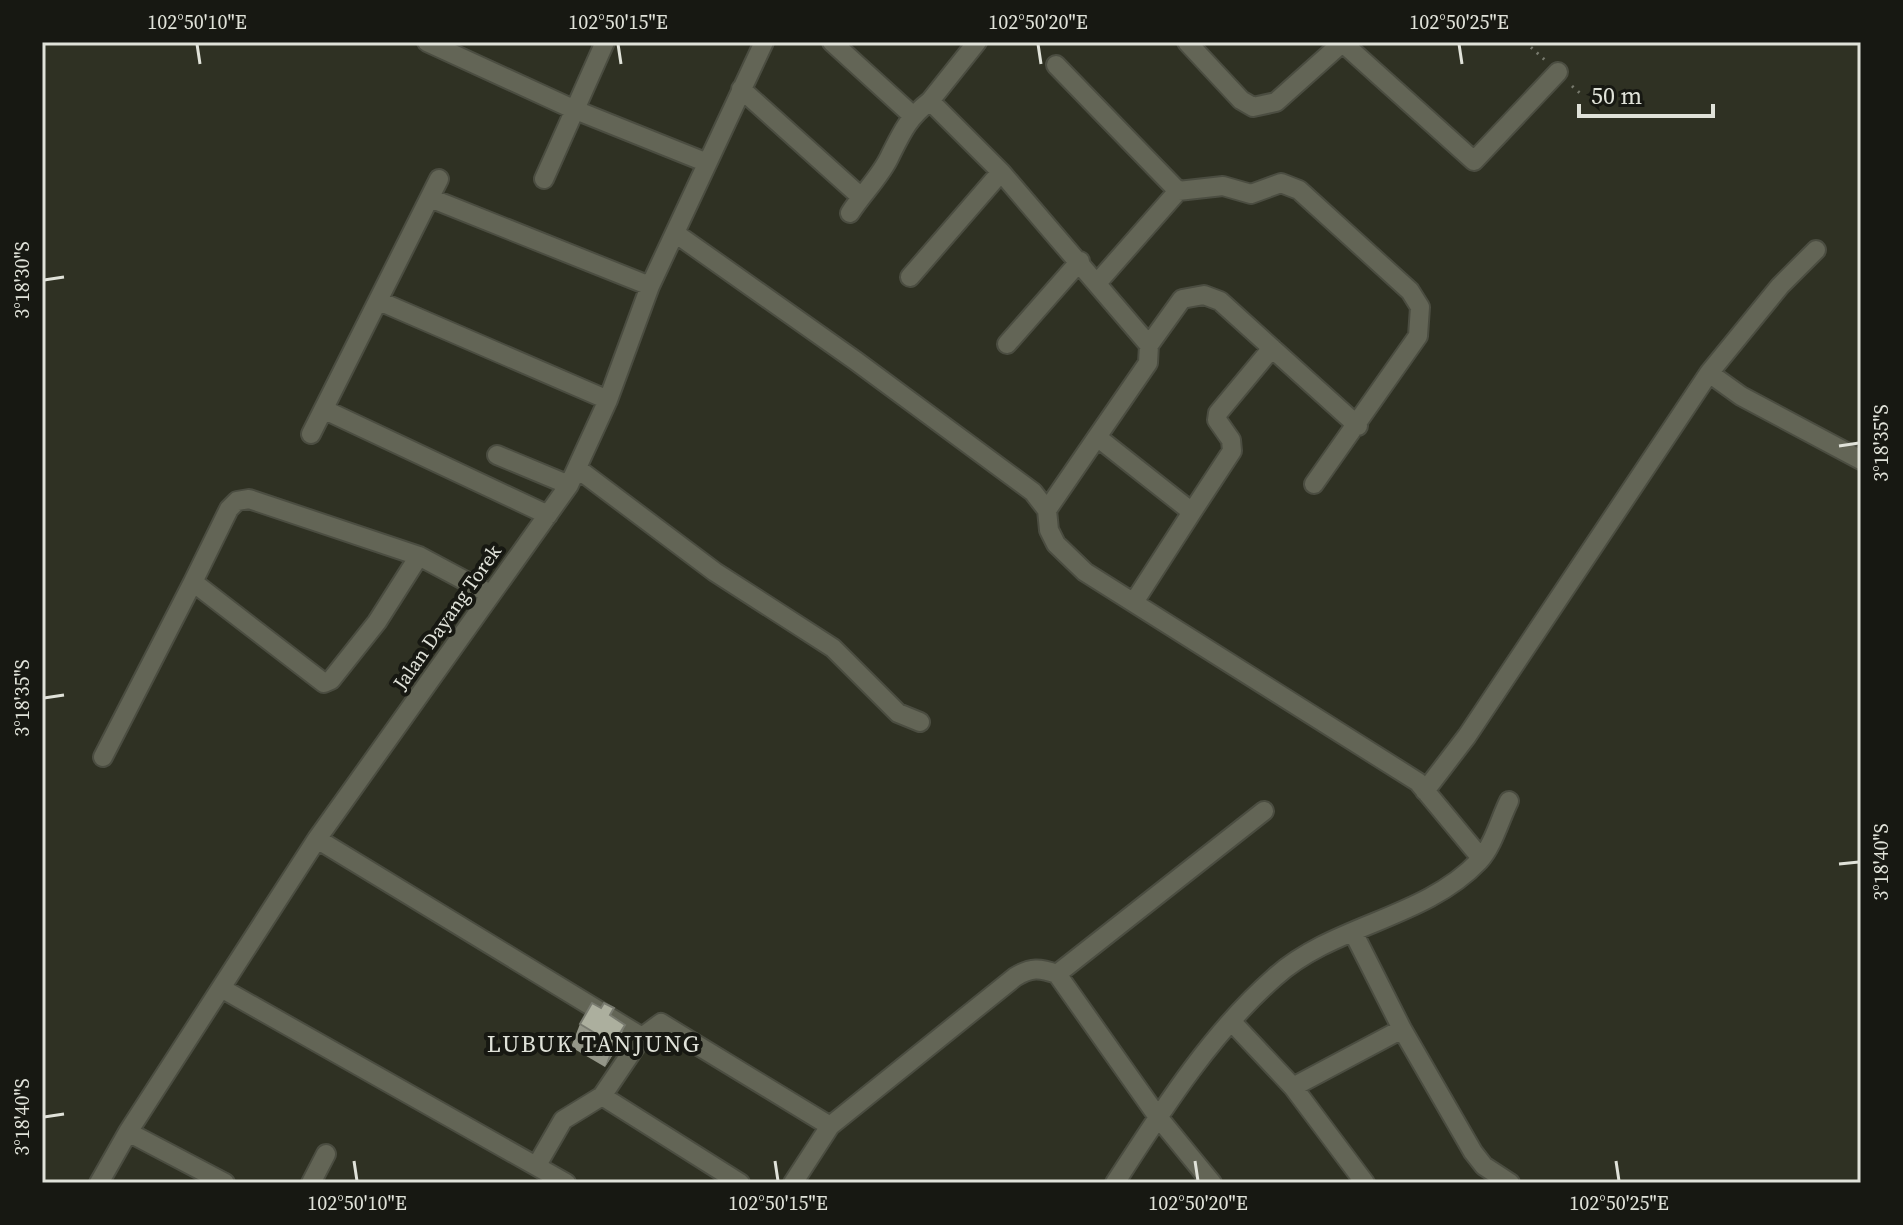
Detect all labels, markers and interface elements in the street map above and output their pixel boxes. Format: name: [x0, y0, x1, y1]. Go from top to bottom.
text: 102°50'10"E: [147, 8, 247, 36]
text: 102°50'15"E: [568, 8, 668, 36]
text: 102°50'20"E: [988, 8, 1088, 36]
text: 102°50'25"E: [1409, 8, 1509, 36]
scale bar: [1579, 68, 1713, 118]
text: 50 m: [1591, 79, 1642, 112]
text: 3°18'30"S: [8, 241, 36, 319]
text: 3°18'35"S: [1867, 404, 1895, 482]
street label: Jalan Dayang Torek: [386, 539, 508, 696]
text: 3°18'35"S: [8, 659, 36, 737]
text: 3°18'40"S: [1867, 823, 1895, 901]
district label: LUBUK TANJUNG: [487, 1027, 701, 1060]
text: 3°18'40"S: [8, 1078, 36, 1156]
text: 102°50'10"E: [307, 1189, 407, 1217]
text: 102°50'15"E: [728, 1189, 828, 1217]
text: 102°50'20"E: [1148, 1189, 1248, 1217]
text: 102°50'25"E: [1569, 1189, 1669, 1217]

